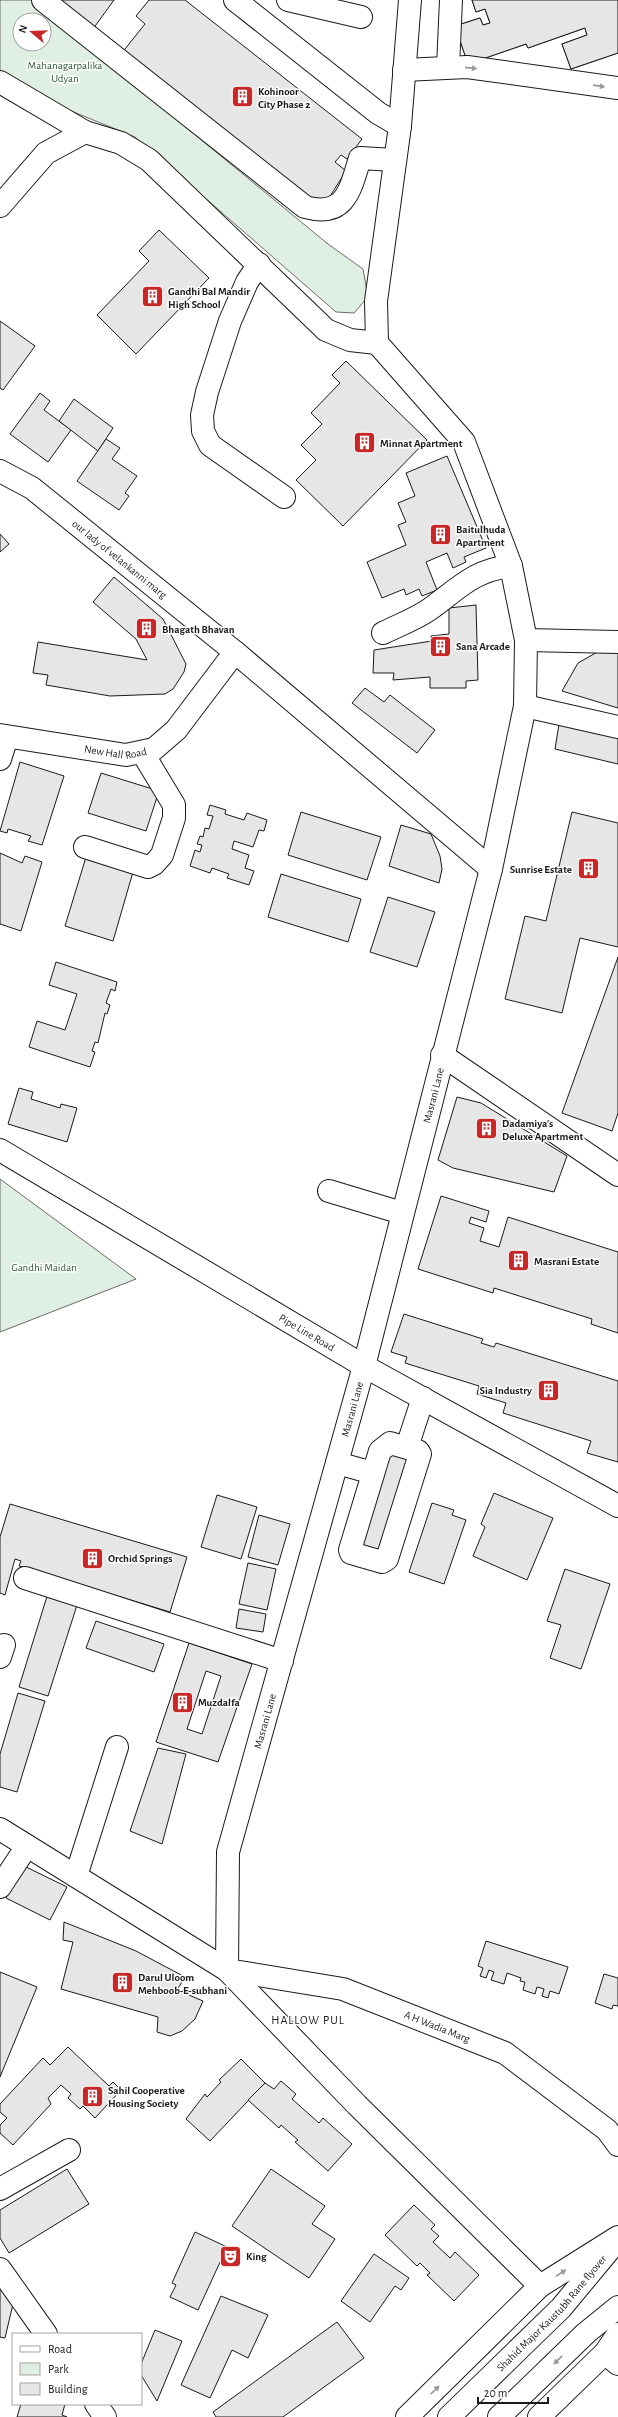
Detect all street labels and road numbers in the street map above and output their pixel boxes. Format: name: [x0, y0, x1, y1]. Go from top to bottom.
street label: our lady of velankanni marg: [70, 518, 169, 601]
street label: New Hall Road: [83, 743, 148, 761]
street label: Masrani Lane: [421, 1067, 446, 1124]
street label: Pipe Line Road: [277, 1312, 337, 1353]
street label: Masrani Lane: [340, 1380, 365, 1438]
street label: Masrani Lane: [252, 1692, 278, 1750]
street label: A H Wadia Marg: [403, 2009, 472, 2045]
street label: Shahid Major Kaustubh Rane flyover: [495, 2253, 609, 2373]

